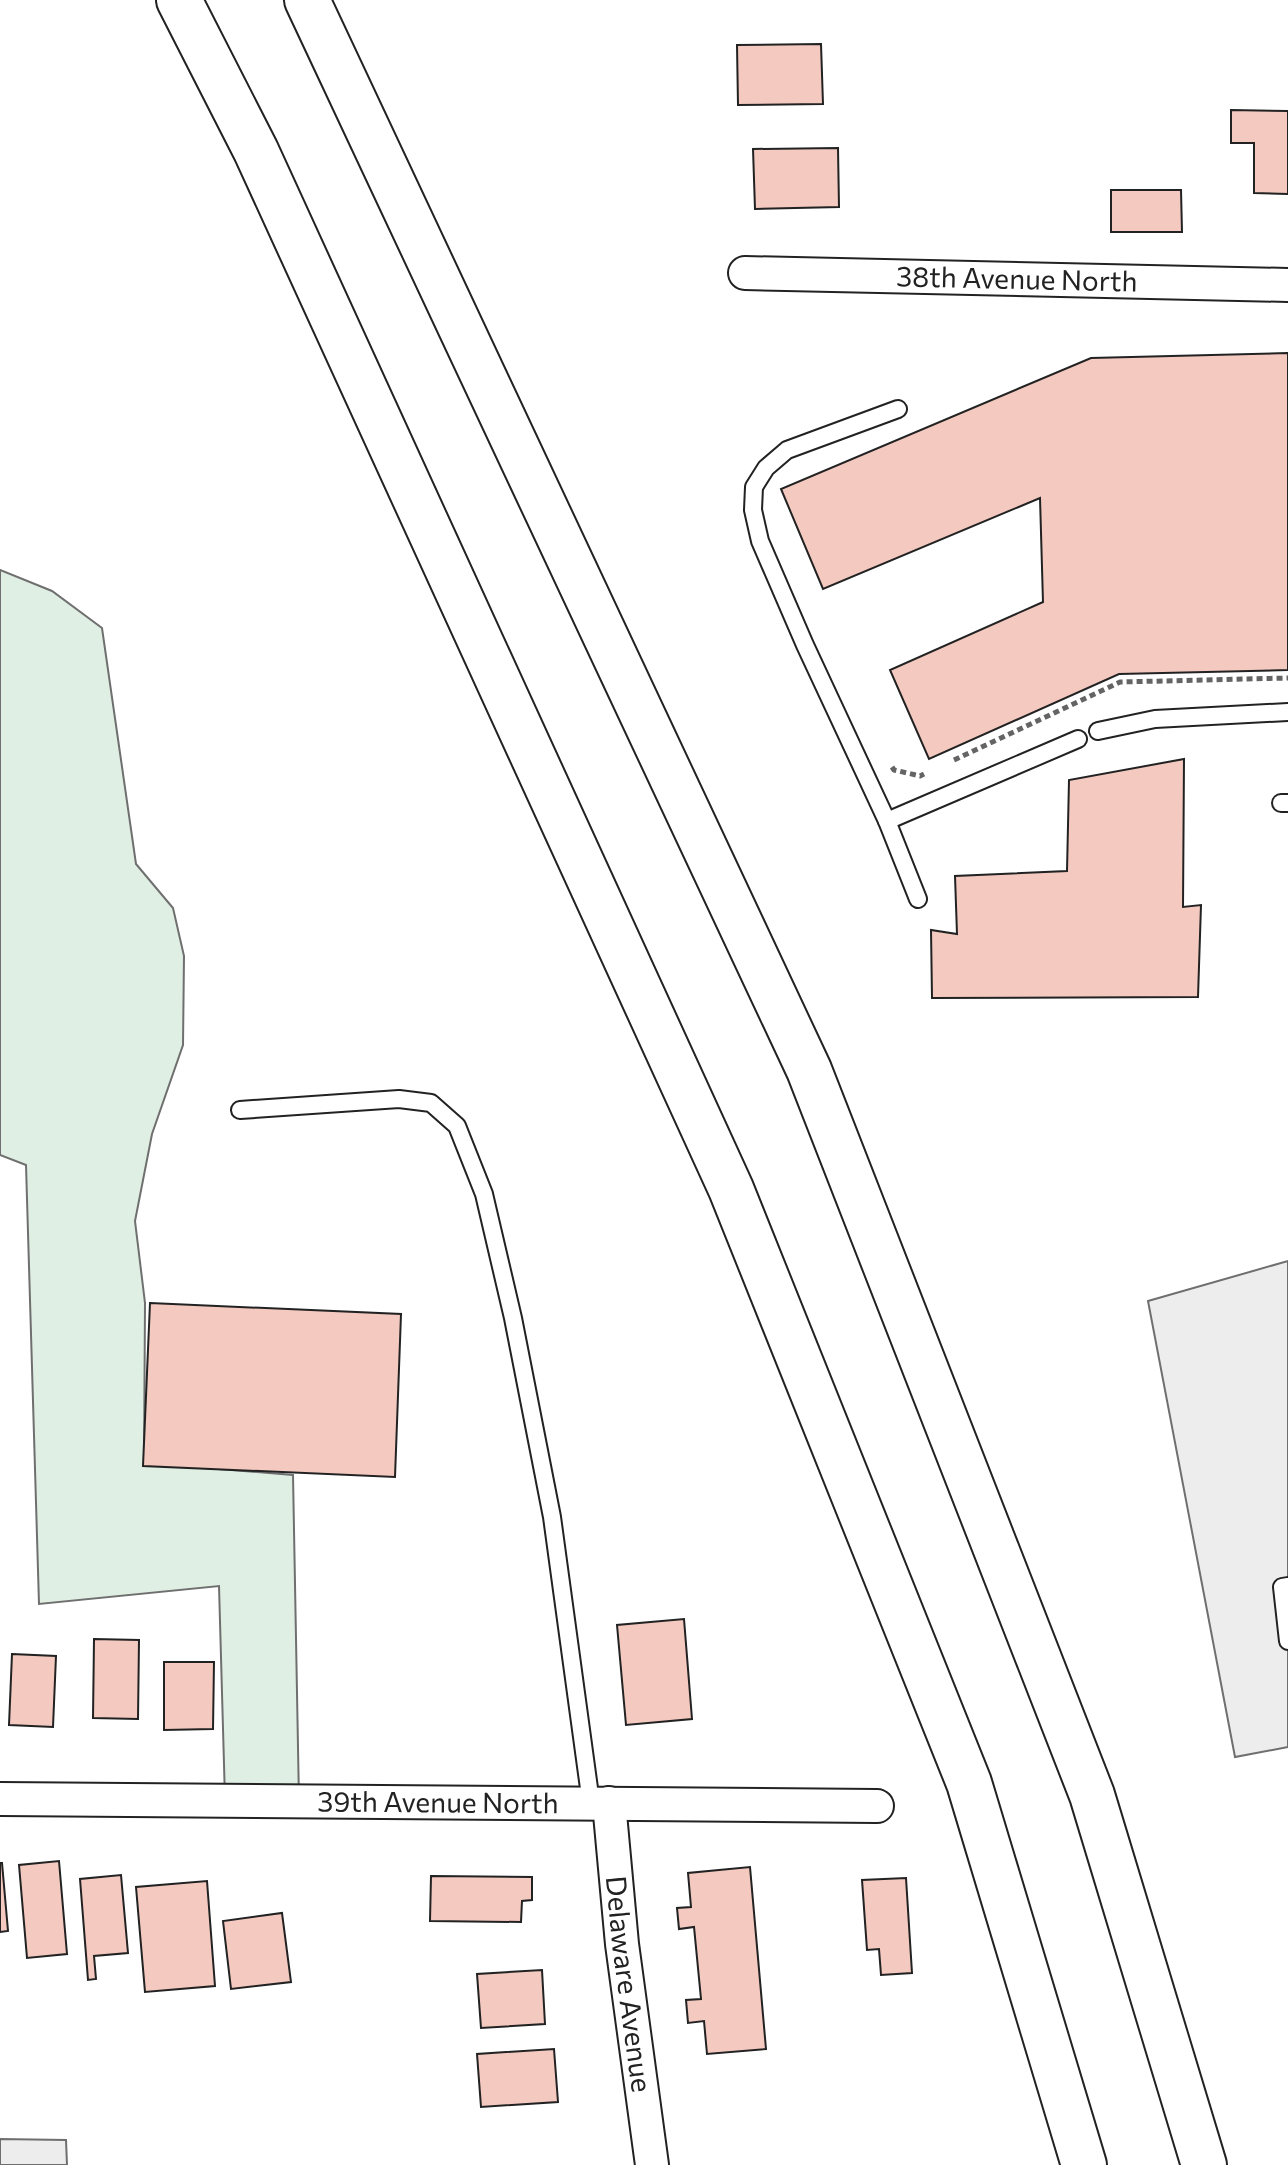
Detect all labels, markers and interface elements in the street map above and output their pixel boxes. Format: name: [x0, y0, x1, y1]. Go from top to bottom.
street label: 38th Avenue North: [896, 258, 1138, 298]
street label: 39th Avenue North: [317, 1784, 559, 1819]
street label: Delaware Avenue: [600, 1874, 660, 2094]

